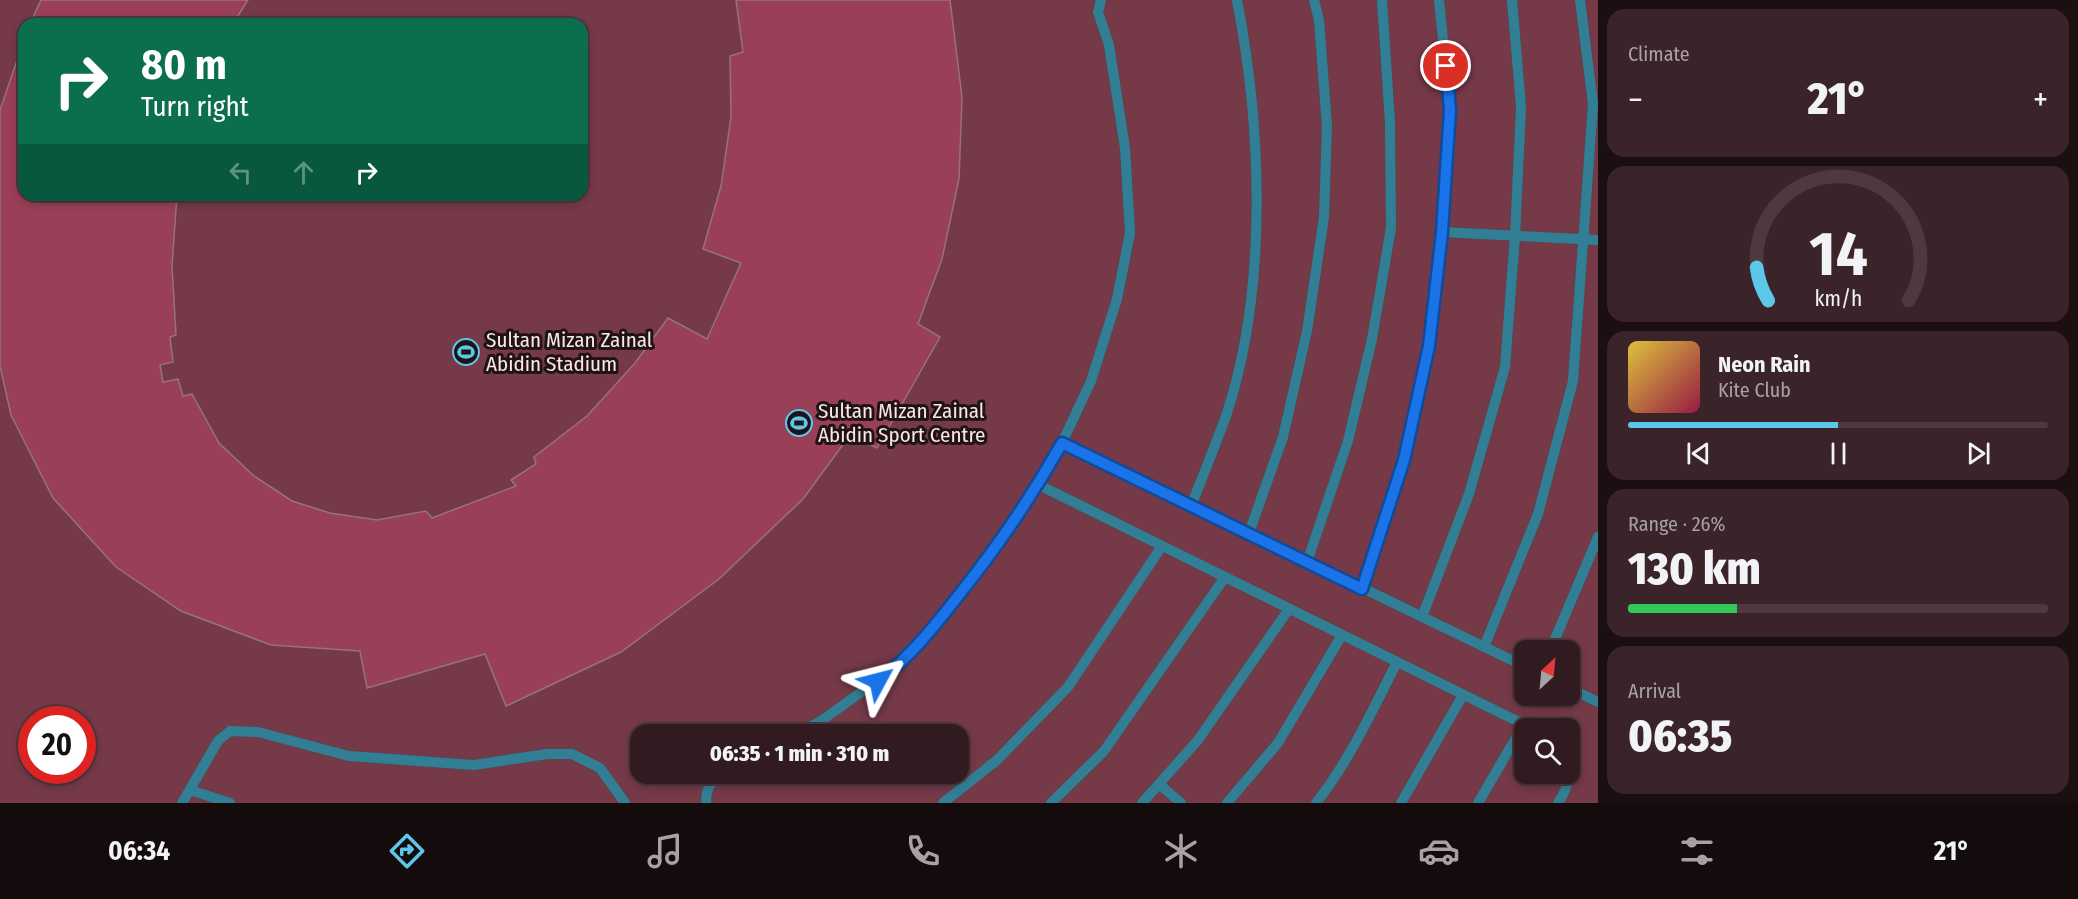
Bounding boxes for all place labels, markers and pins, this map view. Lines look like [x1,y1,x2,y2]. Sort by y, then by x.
pin [1420,40,1471,91]
place label: Sultan Mizan Zainal Abidin Stadium [486,327,653,377]
sports icon: Sultan Mizan Zainal Abidin Stadium [451,337,481,367]
place label: Sultan Mizan Zainal Abidin Sport Centre [818,398,986,448]
sports icon: Sultan Mizan Zainal Abidin Sport Centre [784,408,814,438]

